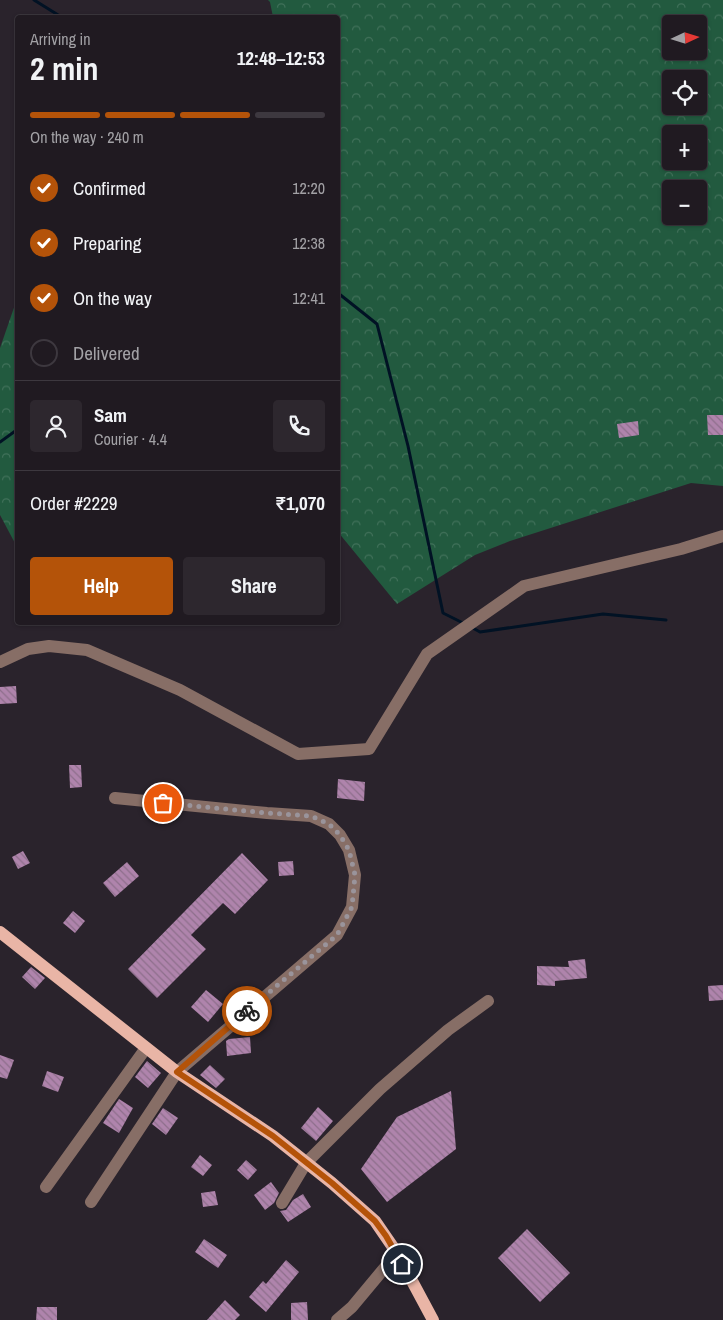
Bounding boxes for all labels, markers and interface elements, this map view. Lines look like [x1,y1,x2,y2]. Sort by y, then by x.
north arrow [662,15,708,60]
map controls [662,15,707,225]
text: Arriving in [30,28,91,50]
text: 12:48–12:53 [237,45,325,71]
text: 2 min [30,47,99,90]
button: locate [662,70,707,115]
button: + [662,125,707,170]
text: On the way · 240 m [30,126,144,148]
icon: check [30,174,58,202]
text: Confirmed [73,175,146,201]
text: 12:20 [292,177,325,199]
button: − [662,180,707,225]
icon: check [30,229,58,257]
text: Preparing [73,230,141,256]
text: 12:38 [292,232,325,254]
icon: check [30,284,58,312]
text: On the way [73,285,152,311]
text: 12:41 [292,287,325,309]
text: Delivered [73,340,140,366]
button: person [30,400,82,452]
button: phone [273,400,325,452]
text: Sam [94,402,127,428]
text: Courier · 4.4 [94,428,167,450]
text: Order #2229 [30,490,117,516]
text: ₹1,070 [275,490,325,516]
button: Help [30,557,173,615]
button: Share [183,557,325,615]
pin [142,782,184,824]
icon: bag [149,789,177,817]
courier [222,986,272,1036]
icon: bike [233,997,261,1025]
pin [381,1243,423,1285]
icon: home [388,1250,416,1278]

